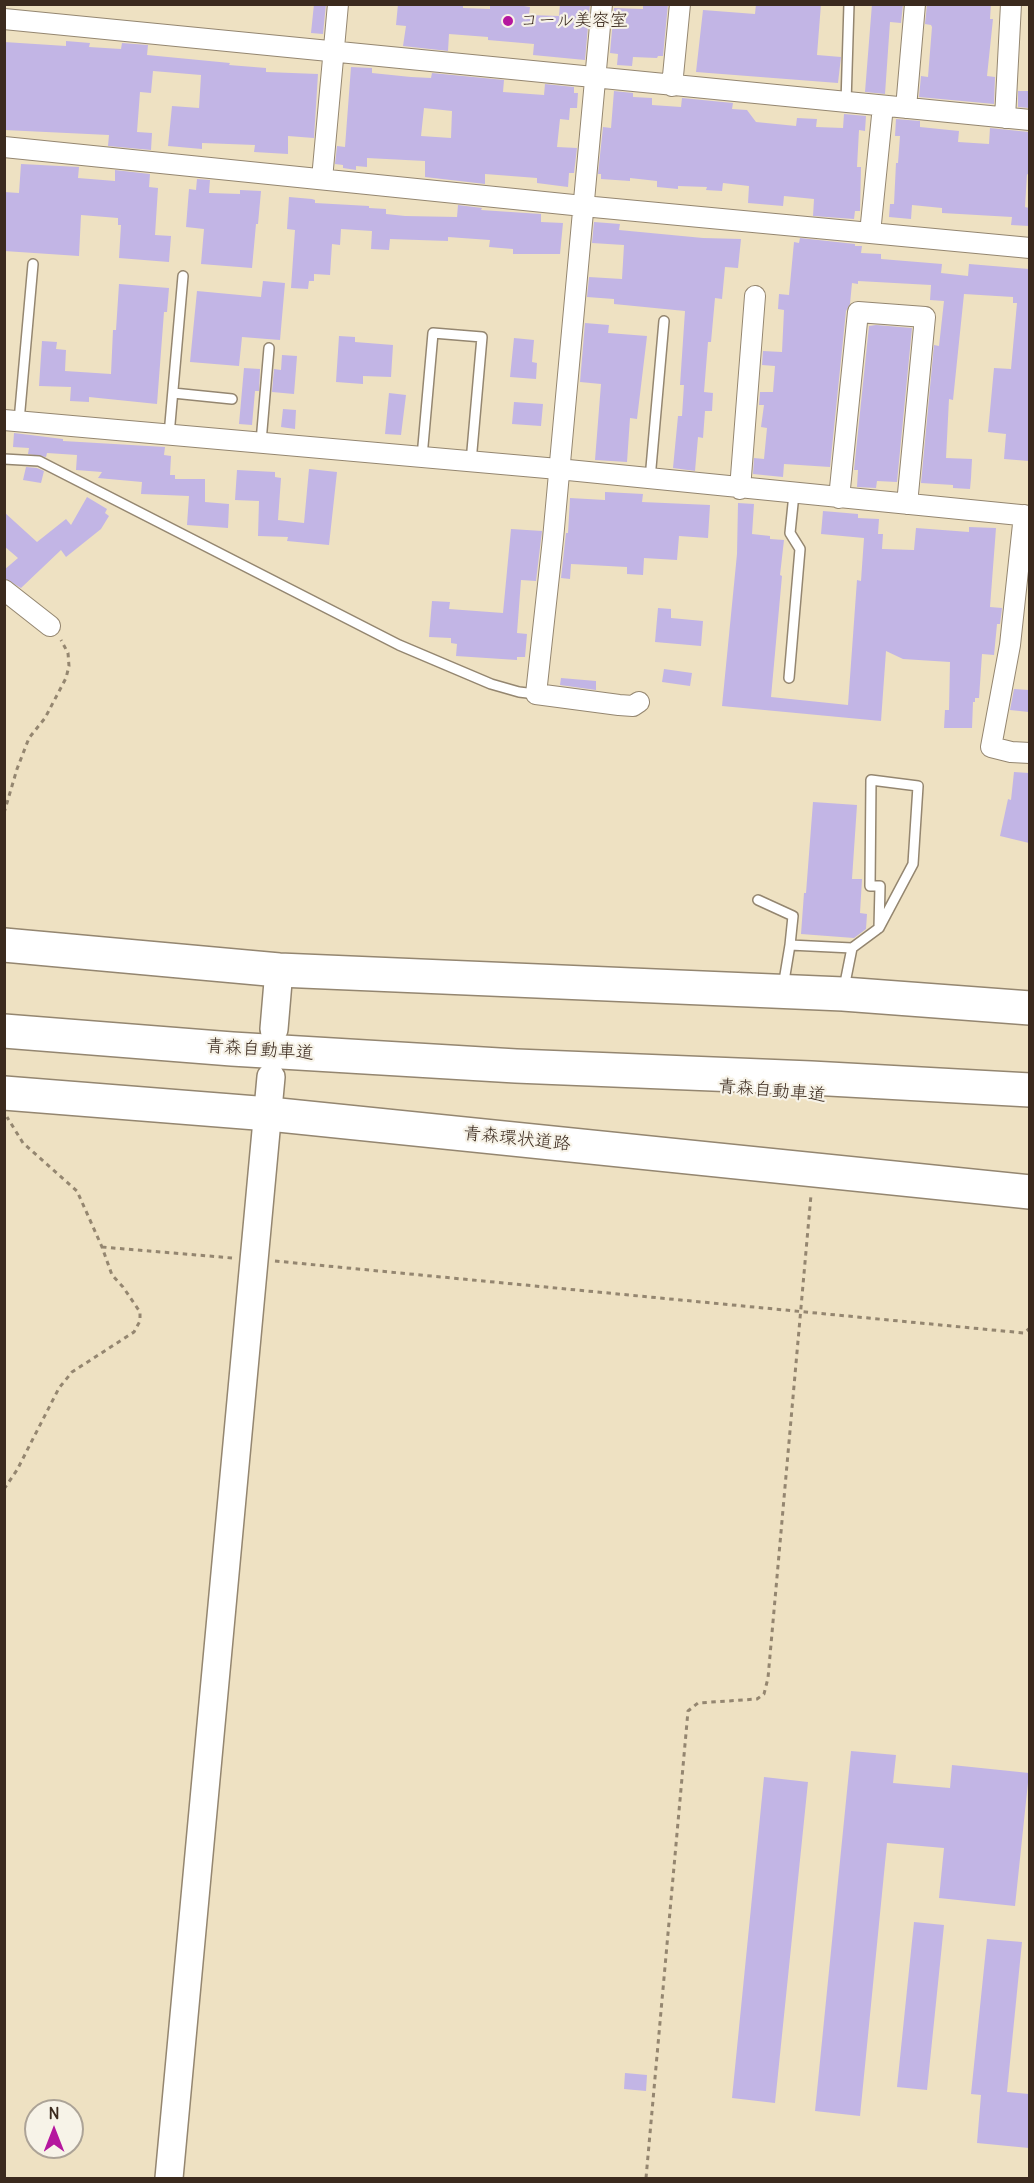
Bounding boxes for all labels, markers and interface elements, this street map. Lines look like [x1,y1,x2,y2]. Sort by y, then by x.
place label: コール美容室 [520,10,628,32]
marker: コール美容室 [501,14,515,28]
street label: 青森自動車道 [205,1035,315,1065]
street label: 青森自動車道 [717,1076,827,1106]
street label: 青森環状道路 [462,1123,572,1155]
north arrow [24,2099,84,2159]
text: N [48,2103,60,2123]

